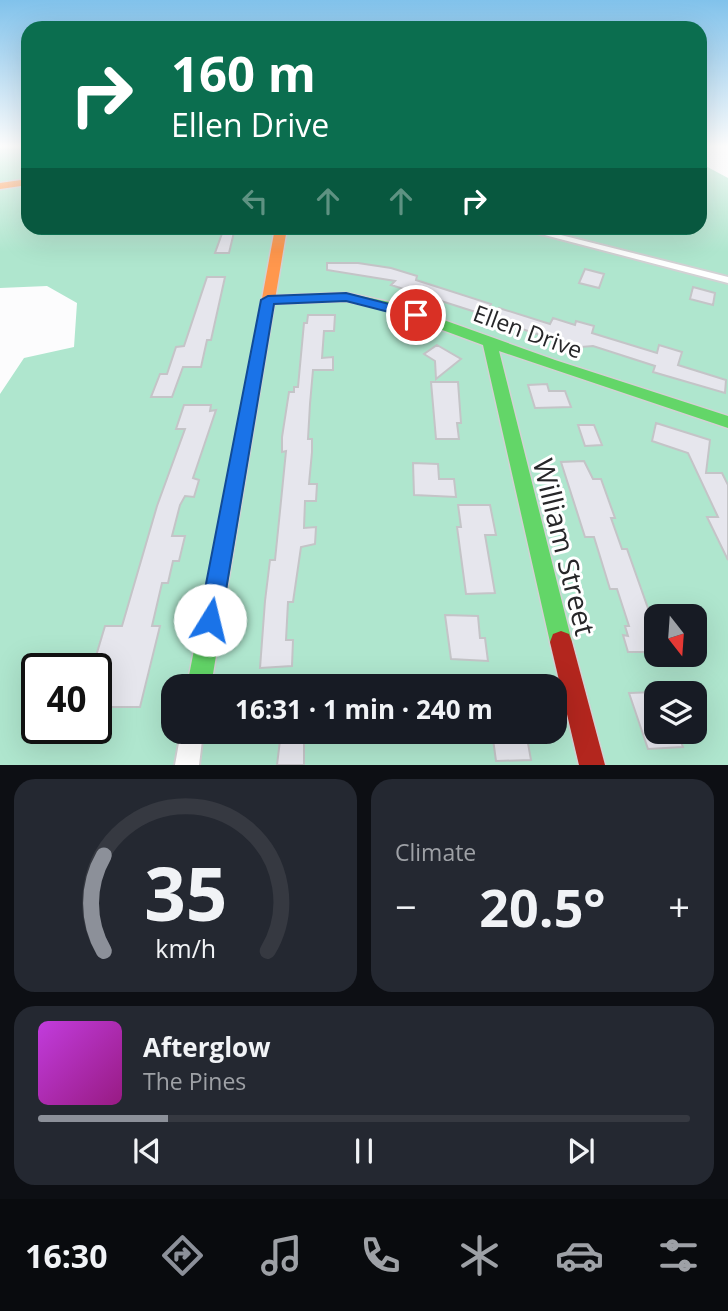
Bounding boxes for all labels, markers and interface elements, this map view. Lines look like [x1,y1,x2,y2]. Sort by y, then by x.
text: 160 m [171,40,316,106]
icon: right [56,49,147,140]
text: Ellen Drive [171,103,329,146]
icon: left [236,182,274,220]
icon: ahead [309,182,347,220]
icon: ahead [382,182,420,220]
icon: right [455,182,493,220]
pin [386,285,446,345]
icon: arrive [397,296,435,334]
street label: Ellen Drive [469,297,587,365]
street label: William Street [525,455,605,639]
position arrow [173,583,247,657]
north arrow [644,604,707,667]
map controls [644,604,707,744]
speed limit sign: 40 [21,653,112,744]
button: layers [644,681,707,744]
text: 16:31 · 1 min · 240 m [235,691,493,727]
text: Climate [395,836,476,868]
text: 35 [144,844,227,943]
text: 20.5° [479,871,606,942]
text: − [395,880,417,932]
text: + [668,880,690,932]
text: km/h [155,931,216,965]
text: Afterglow [143,1029,270,1065]
text: The Pines [143,1065,246,1097]
icon: previous [128,1132,166,1170]
icon: pause [345,1132,383,1170]
icon: next [562,1132,600,1170]
icon: directions [158,1231,207,1280]
icon: music [257,1231,306,1280]
icon: phone [356,1231,405,1280]
icon: climate [455,1231,504,1280]
icon: car [555,1231,604,1280]
icon: filters [654,1231,703,1280]
text: 16:30 [25,1234,107,1277]

